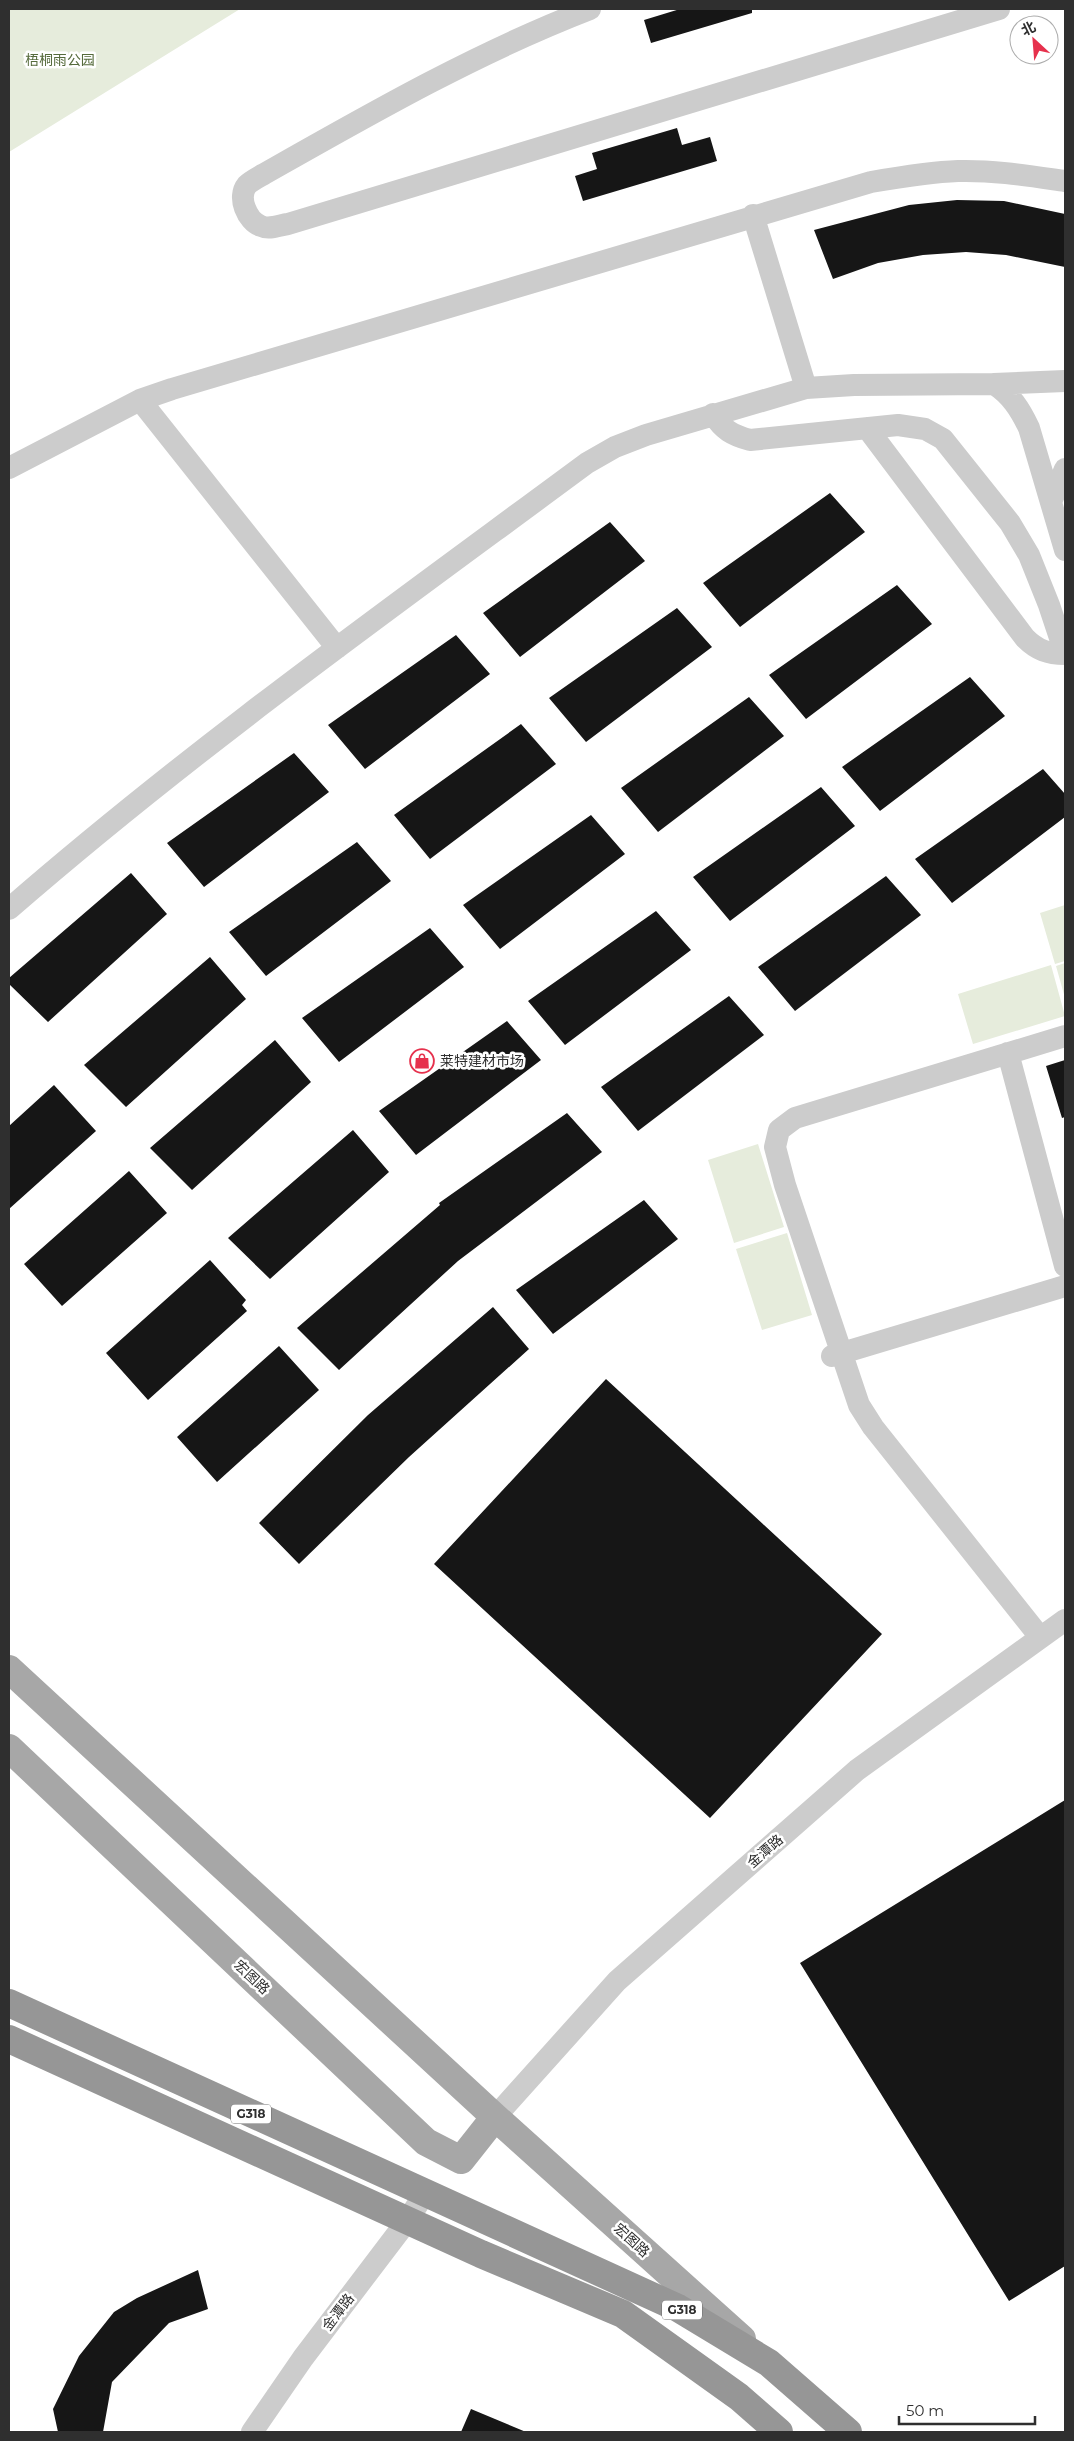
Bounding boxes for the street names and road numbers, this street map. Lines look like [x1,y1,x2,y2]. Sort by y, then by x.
street label: 金潭路 [743,1830,787,1872]
street label: 宏图路 [231,1956,273,1998]
road number: G318 [231,2104,271,2124]
street label: 宏图路 [610,2219,654,2261]
street label: 金潭路 [318,2290,358,2334]
road number: G318 [662,2300,702,2320]

